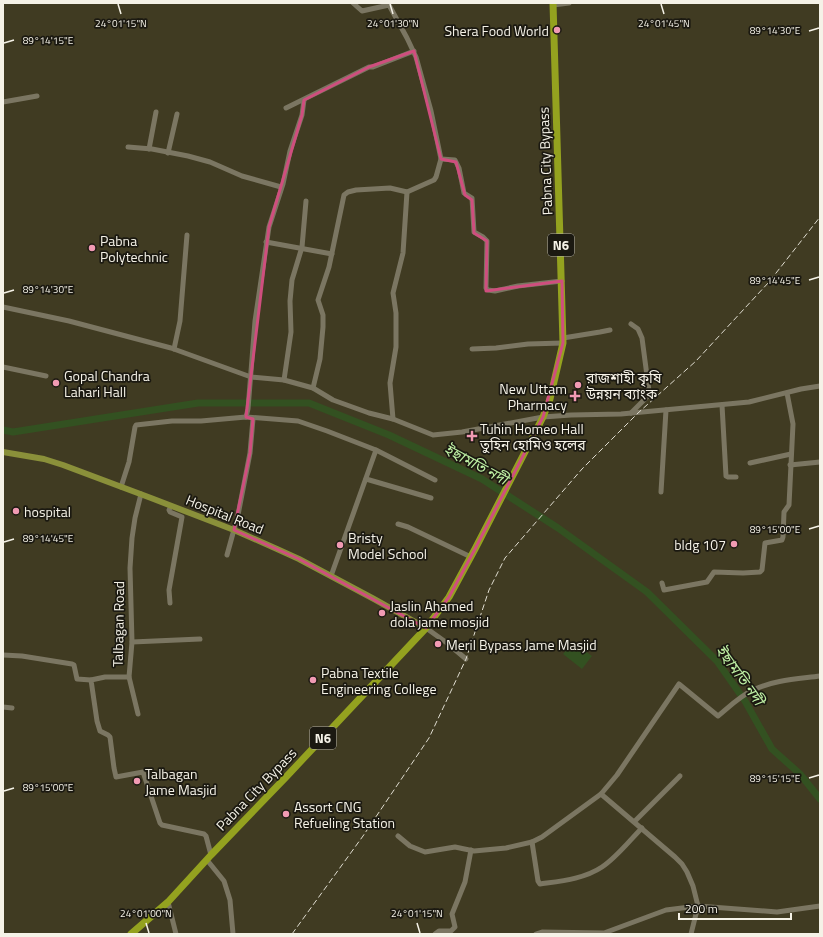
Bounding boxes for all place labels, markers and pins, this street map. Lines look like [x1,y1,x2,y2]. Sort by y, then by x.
place label: Shera Food World [445,20,549,41]
marker: Shera Food World [552,25,562,35]
place label: Pabna Polytechnic [100,230,168,267]
marker: Pabna Polytechnic [87,243,97,253]
place label: Gopal Chandra Lahari Hall [64,365,150,402]
place label: রাজশাহী কৃষি উন্নয়ন ব্যাংক [585,367,662,404]
marker: Gopal Chandra Lahari Hall [51,378,61,388]
place label: New Uttam Pharmacy [499,378,567,415]
marker: রাজশাহী কৃষি উন্নয়ন ব্যাংক [573,380,583,390]
marker: New Uttam Pharmacy [570,391,580,401]
place label: Tuhin Homeo Hall তুহিন হোমিও হলের [479,418,586,455]
marker: Tuhin Homeo Hall তুহিন হোমিও হলের [467,431,477,441]
place label: hospital [24,501,71,522]
marker: hospital [11,506,21,516]
place label: Bristy Model School [348,527,427,564]
place label: bldg 107 [674,534,726,555]
marker: bldg 107 [729,539,739,549]
marker: Bristy Model School [335,540,345,550]
place label: Jaslin Ahamed dola jame mosjid [390,595,489,632]
marker: Jaslin Ahamed dola jame mosjid [377,608,387,618]
place label: Meril Bypass Jame Masjid [446,634,597,655]
marker: Meril Bypass Jame Masjid [433,639,443,649]
place label: Pabna Textile Engineering College [321,662,437,699]
marker: Pabna Textile Engineering College [308,675,318,685]
place label: Talbagan Jame Masjid [145,763,217,800]
marker: Talbagan Jame Masjid [132,776,142,786]
place label: Assort CNG Refueling Station [294,796,395,833]
marker: Assort CNG Refueling Station [281,809,291,819]

